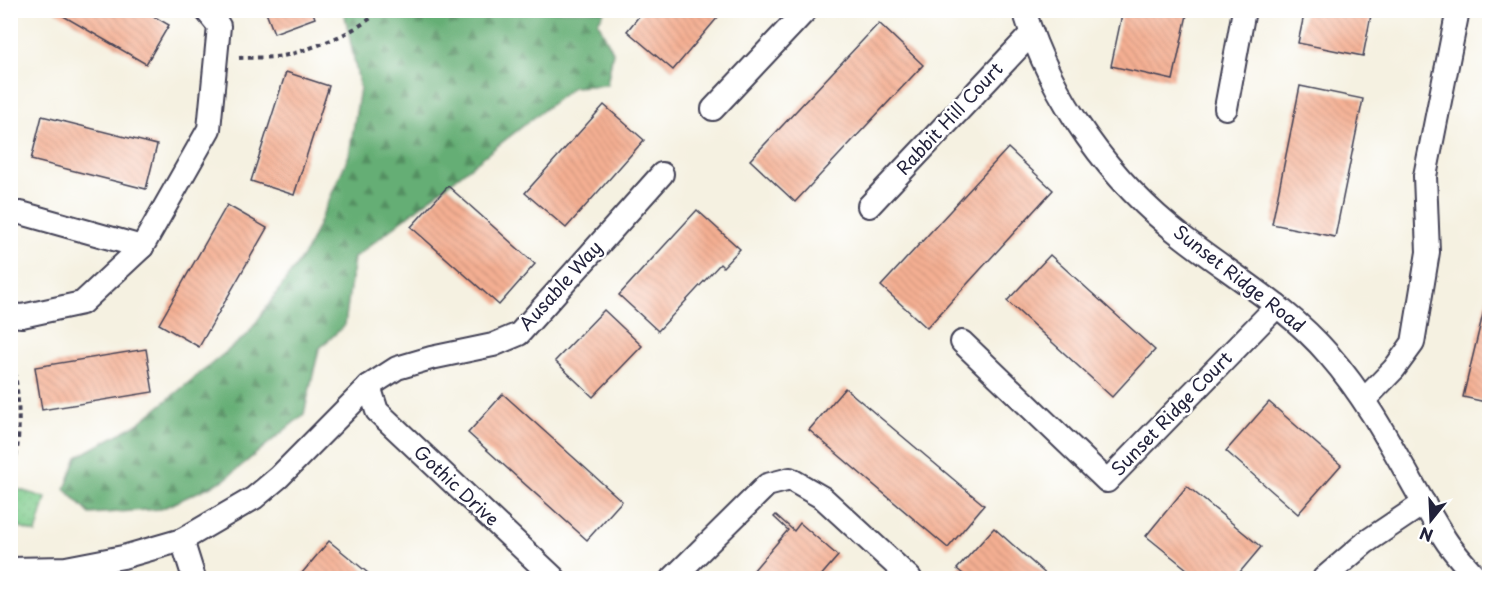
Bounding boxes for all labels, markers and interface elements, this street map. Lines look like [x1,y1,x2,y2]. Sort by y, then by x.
street label: Rabbit Hill Court [889,56,1008,180]
street label: Sunset Ridge Road [1168,218,1312,338]
street label: Ausable Way [512,234,608,336]
street label: Sunset Ridge Court [1104,345,1238,481]
street label: Gothic Drive [408,438,506,532]
north arrow [1401,490,1461,550]
text: N [1416,522,1436,549]

